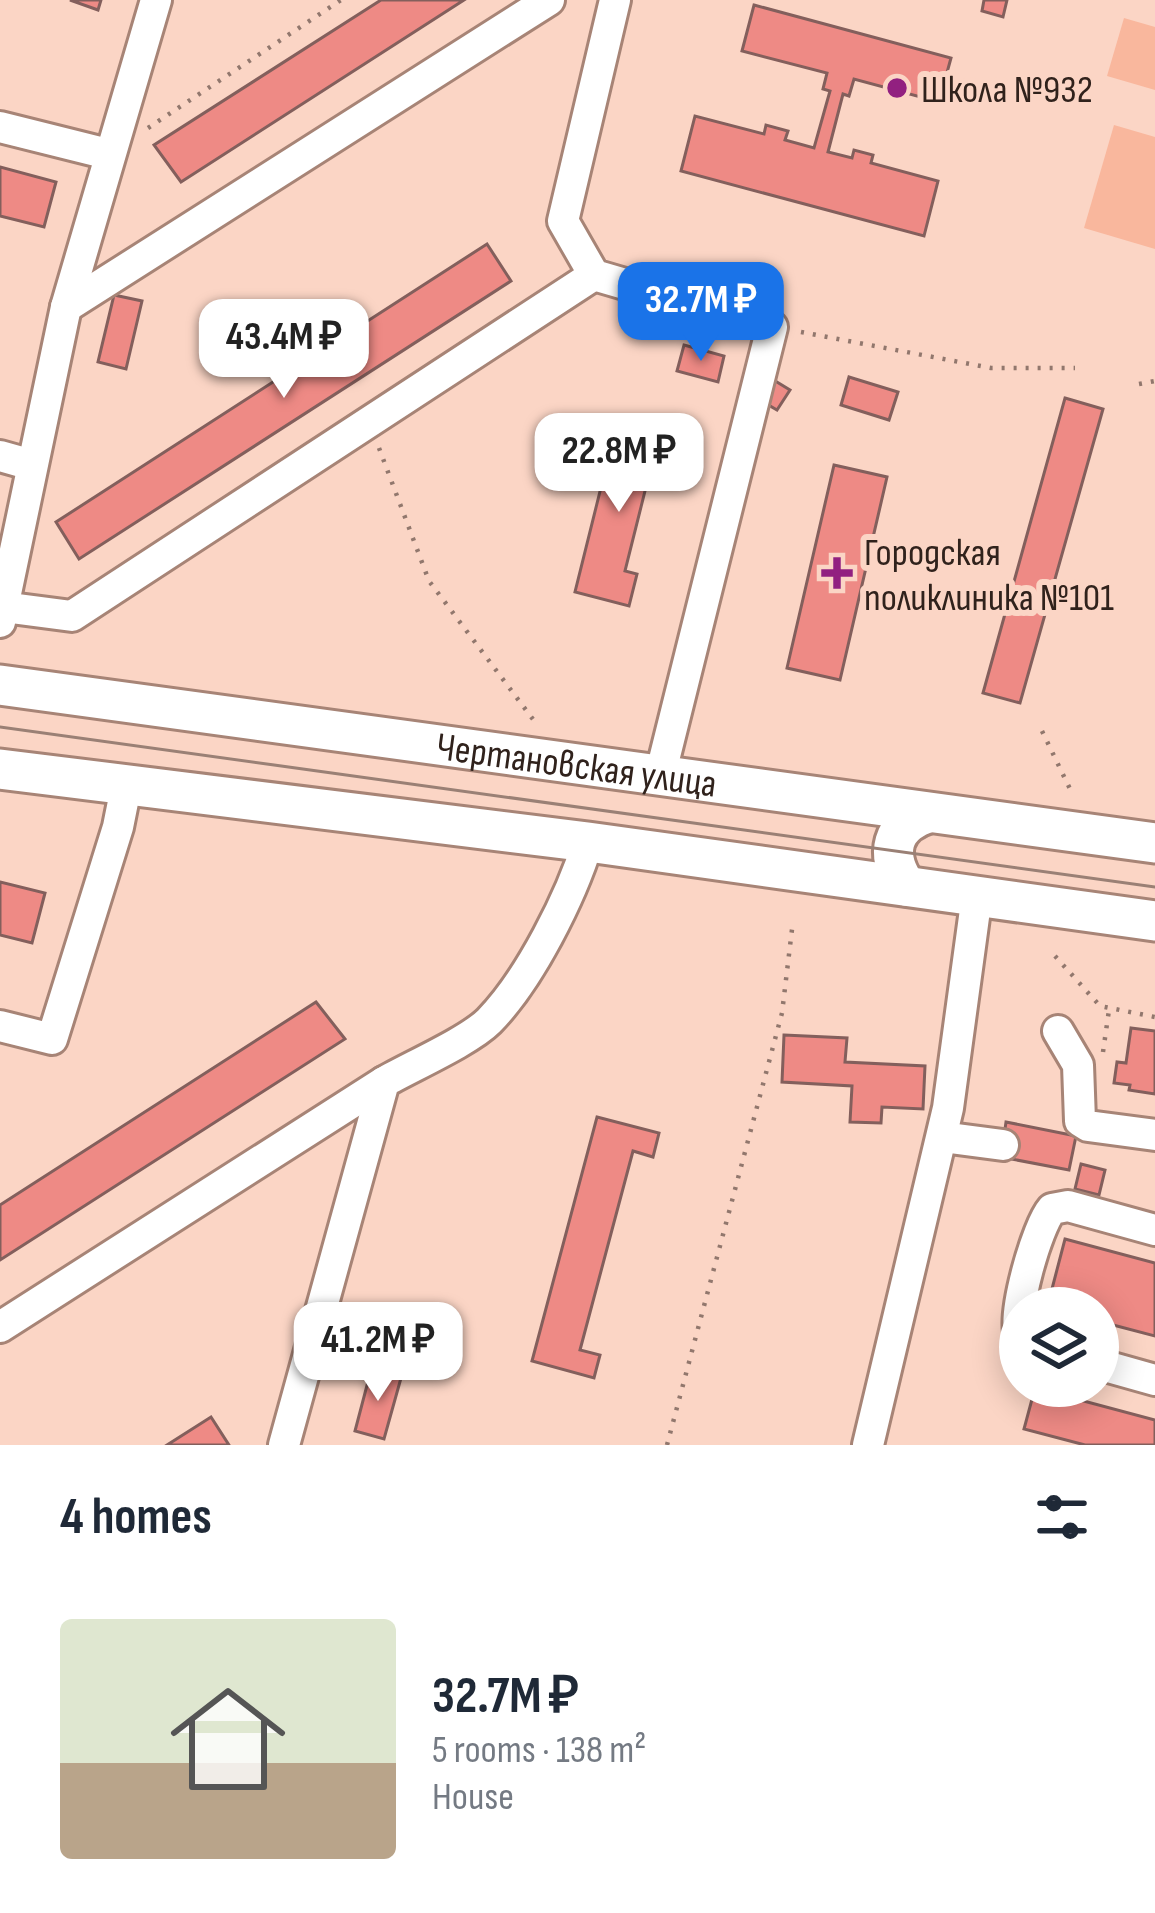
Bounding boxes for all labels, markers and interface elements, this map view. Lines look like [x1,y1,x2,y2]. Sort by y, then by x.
place label: Школа №932 [921,67,1093,114]
marker: Школа №932 [884,75,910,101]
pin: 32.7M ₽ [590,262,812,364]
text: 32.7M ₽ [645,277,757,324]
pin: 43.4M ₽ [173,299,395,401]
text: 43.4M ₽ [226,314,342,361]
pin: 22.8M ₽ [508,413,730,515]
text: 22.8M ₽ [562,428,676,475]
place label: Городская поликлиника №101 [864,530,1114,622]
marker: Городская поликлиника №101 [821,557,853,589]
street label: Чертановская улица [433,724,719,809]
map controls [999,1287,1119,1407]
button: layers [999,1287,1119,1407]
pin: 41.2M ₽ [267,1302,489,1404]
text: 41.2M ₽ [321,1317,435,1364]
icon: filters [1029,1484,1095,1550]
text: 4 homes [60,1487,212,1548]
text: 32.7M ₽ [432,1666,579,1727]
icon: home [156,1667,300,1811]
text: 5 rooms · 138 m² [432,1727,646,1774]
text: House [432,1774,514,1821]

